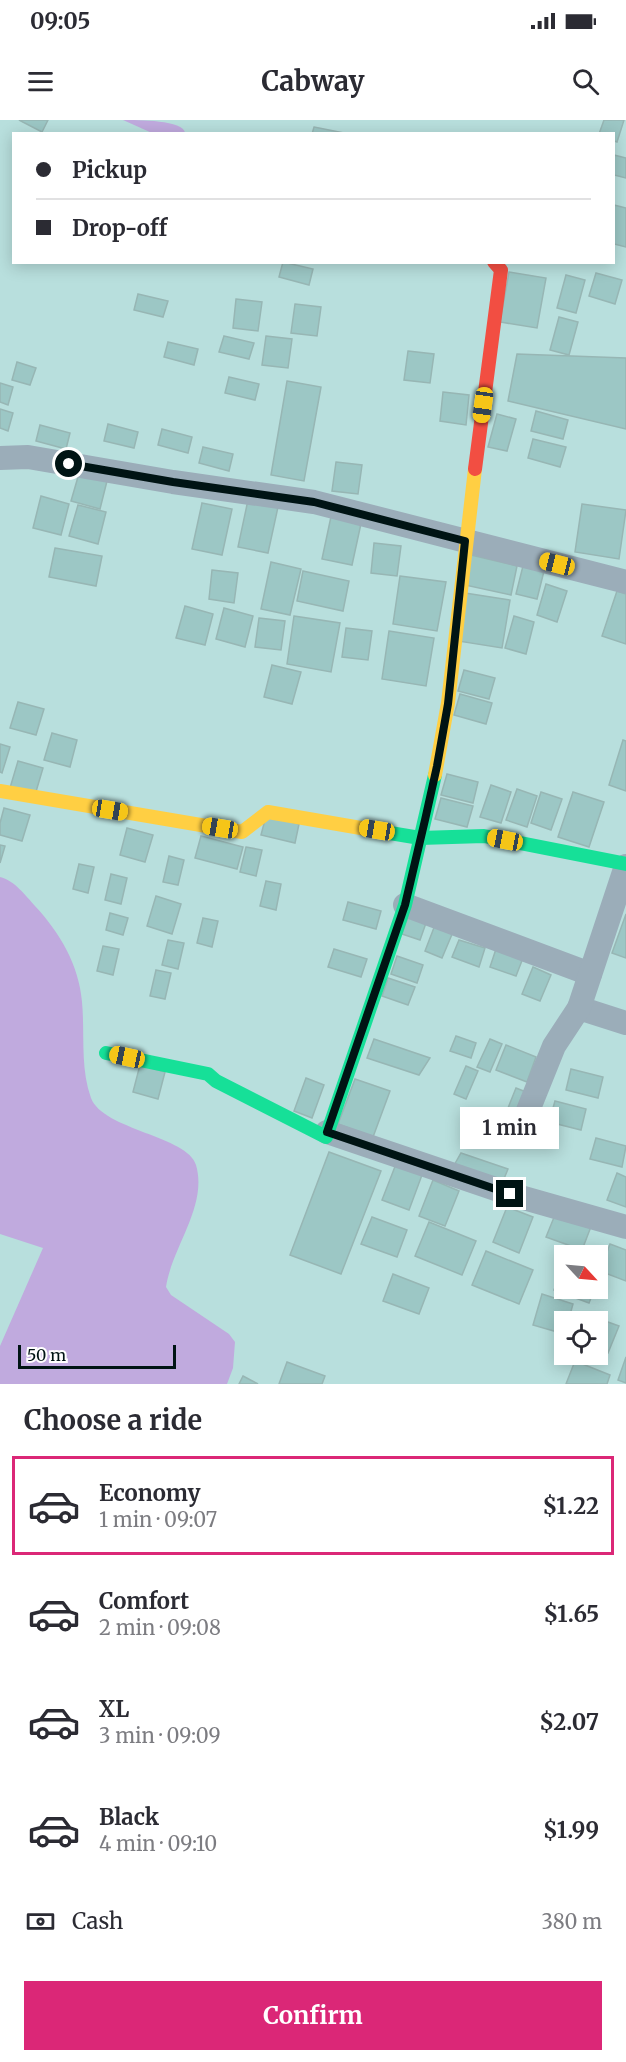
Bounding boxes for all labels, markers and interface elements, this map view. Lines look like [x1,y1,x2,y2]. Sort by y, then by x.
text: 09:05 [30,7,90,35]
text: Cabway [261,64,365,98]
icon: menu [24,65,57,98]
icon: search [569,65,602,98]
text: Pickup [72,156,147,184]
text: Drop-off [72,214,167,242]
car [472,386,494,424]
route start [55,450,82,477]
car [537,551,577,577]
car [91,798,129,822]
car [201,816,239,840]
car [358,818,396,842]
car [486,828,524,852]
car [108,1044,146,1070]
callout: 1 min [460,1107,560,1149]
text: 1 min [482,1115,537,1140]
route end [496,1180,523,1207]
north arrow [554,1245,608,1299]
map controls [554,1245,608,1365]
button: locate [554,1311,608,1365]
scale bar [18,1342,176,1370]
text: 50 m [27,1345,66,1365]
text: Choose a ride [24,1403,202,1437]
icon: car [27,1479,81,1533]
text: Economy [99,1479,200,1507]
text: $1.22 [543,1492,599,1520]
text: 1 min · 09:07 [99,1507,217,1532]
icon: car [27,1587,81,1641]
text: Comfort [99,1587,189,1615]
text: $1.65 [543,1600,599,1628]
text: 2 min · 09:08 [99,1615,221,1640]
icon: car [27,1695,81,1749]
text: XL [99,1695,129,1723]
text: $2.07 [539,1708,599,1736]
text: 3 min · 09:09 [99,1723,221,1748]
icon: car [27,1803,81,1857]
text: Black [99,1803,159,1831]
text: $1.99 [543,1816,599,1844]
text: 4 min · 09:10 [99,1831,217,1856]
icon: cash [24,1905,57,1938]
text: Cash [72,1907,123,1935]
text: 380 m [541,1909,602,1934]
button: Confirm [24,1981,602,2050]

